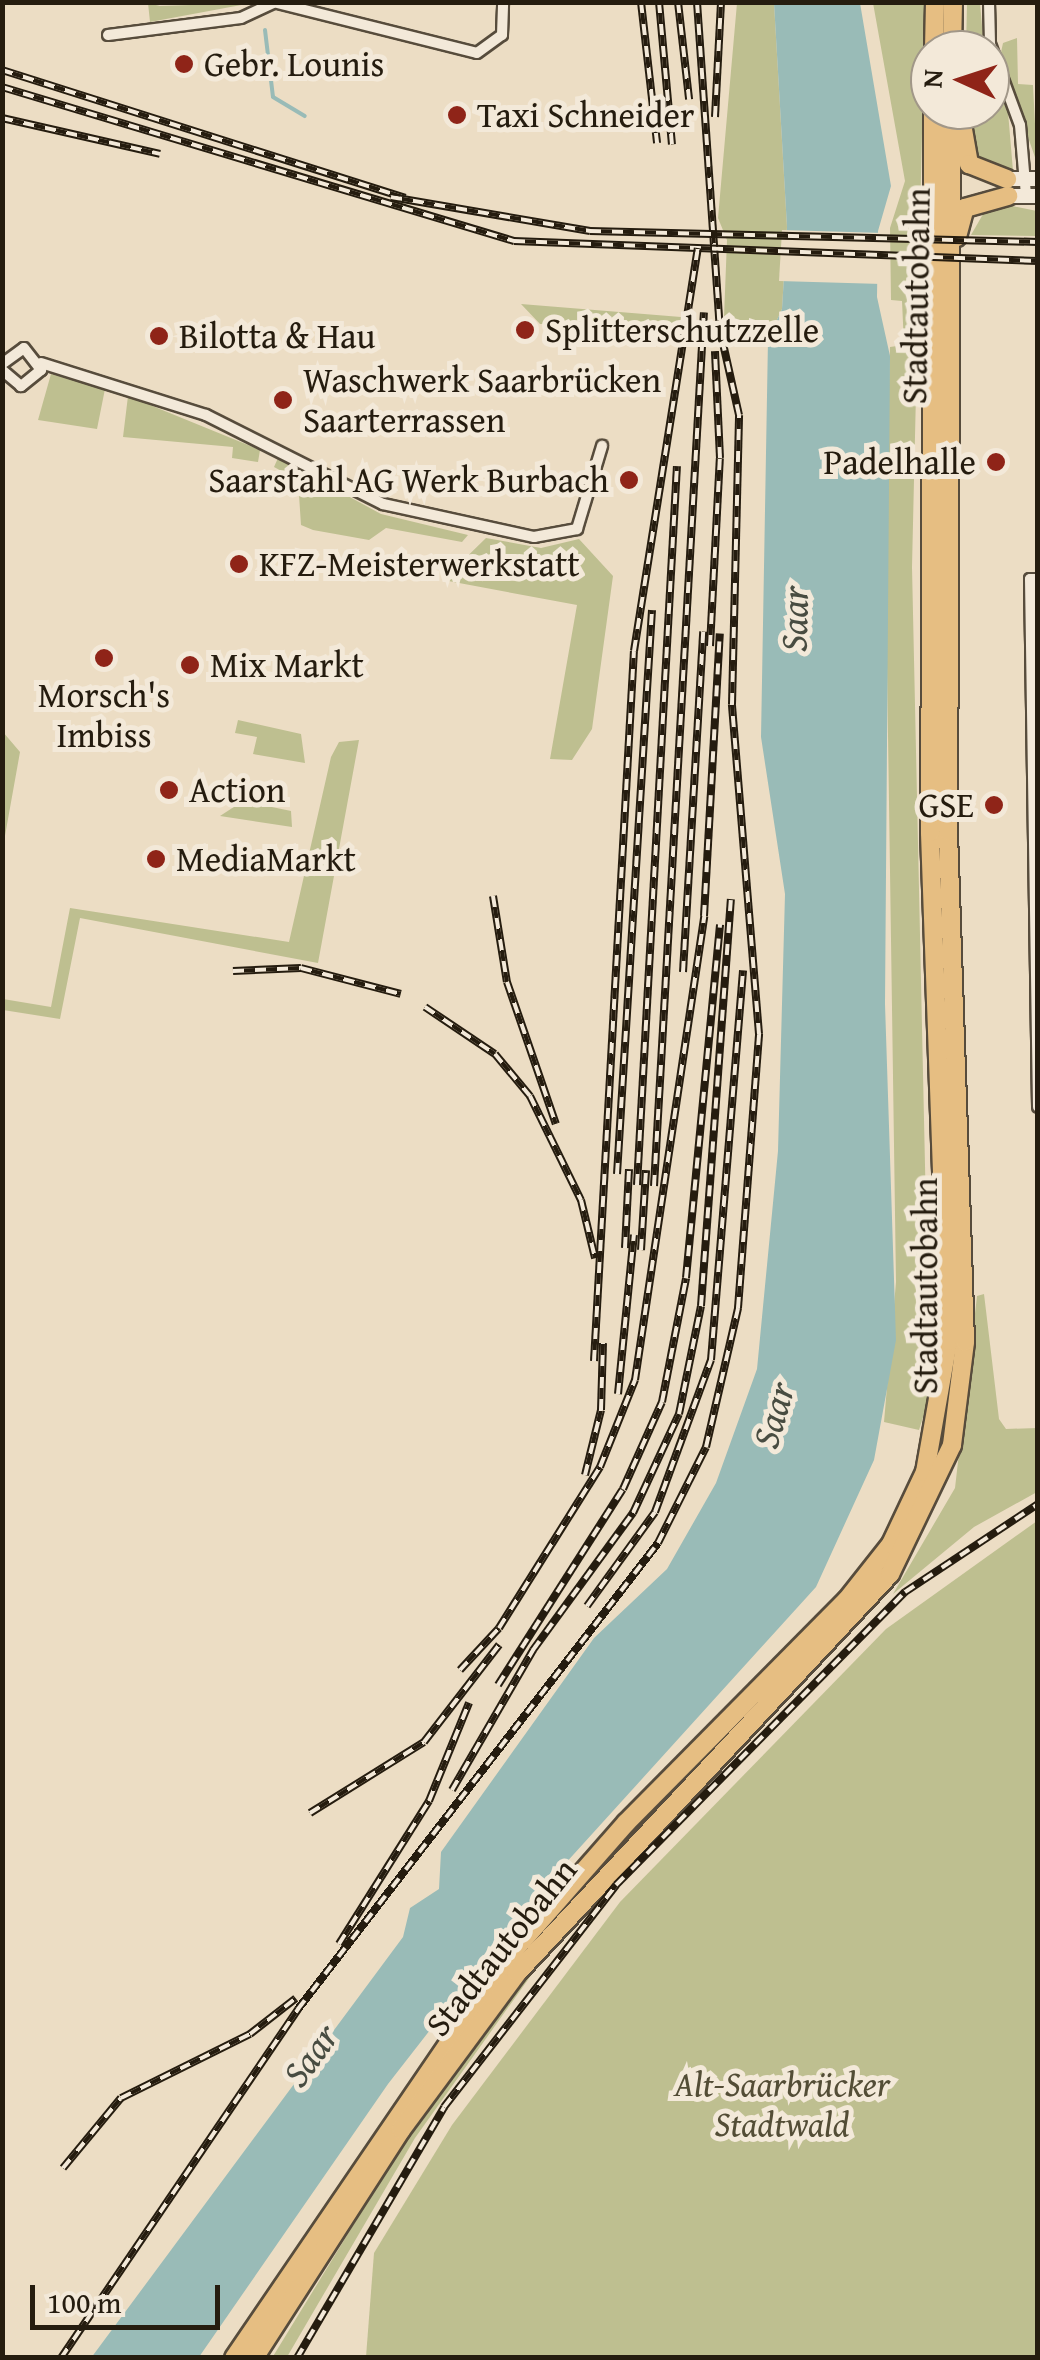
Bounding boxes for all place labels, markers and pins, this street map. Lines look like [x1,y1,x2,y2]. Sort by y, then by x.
place label: Gebr. Lounis [204,43,384,85]
marker: Gebr. Lounis [173,53,195,75]
place label: Taxi Schneider [477,94,694,136]
marker: Taxi Schneider [446,104,468,126]
place label: Splitterschutzzelle [545,309,819,351]
place label: Bilotta & Hau [179,315,375,357]
marker: Splitterschutzzelle [514,319,536,341]
marker: Bilotta & Hau [148,325,170,347]
place label: Waschwerk Saarbrücken Saarterrassen [303,359,661,441]
marker: Waschwerk Saarbrücken Saarterrassen [272,389,294,411]
place label: Padelhalle [823,441,976,483]
marker: Padelhalle [985,451,1007,473]
place label: Saarstahl AG Werk Burbach [208,459,609,501]
marker: Saarstahl AG Werk Burbach [618,469,640,491]
place label: KFZ-Meisterwerkstatt [259,543,580,585]
marker: KFZ-Meisterwerkstatt [228,553,250,575]
place label: Mix Markt [210,644,364,686]
marker: Morsch's Imbiss [93,647,115,669]
marker: Mix Markt [179,654,201,676]
place label: Morsch's Imbiss [38,674,170,756]
place label: Action [189,769,285,811]
marker: Action [158,779,180,801]
place label: GSE [919,784,974,826]
marker: GSE [983,794,1005,816]
place label: MediaMarkt [176,838,356,880]
marker: MediaMarkt [145,848,167,870]

